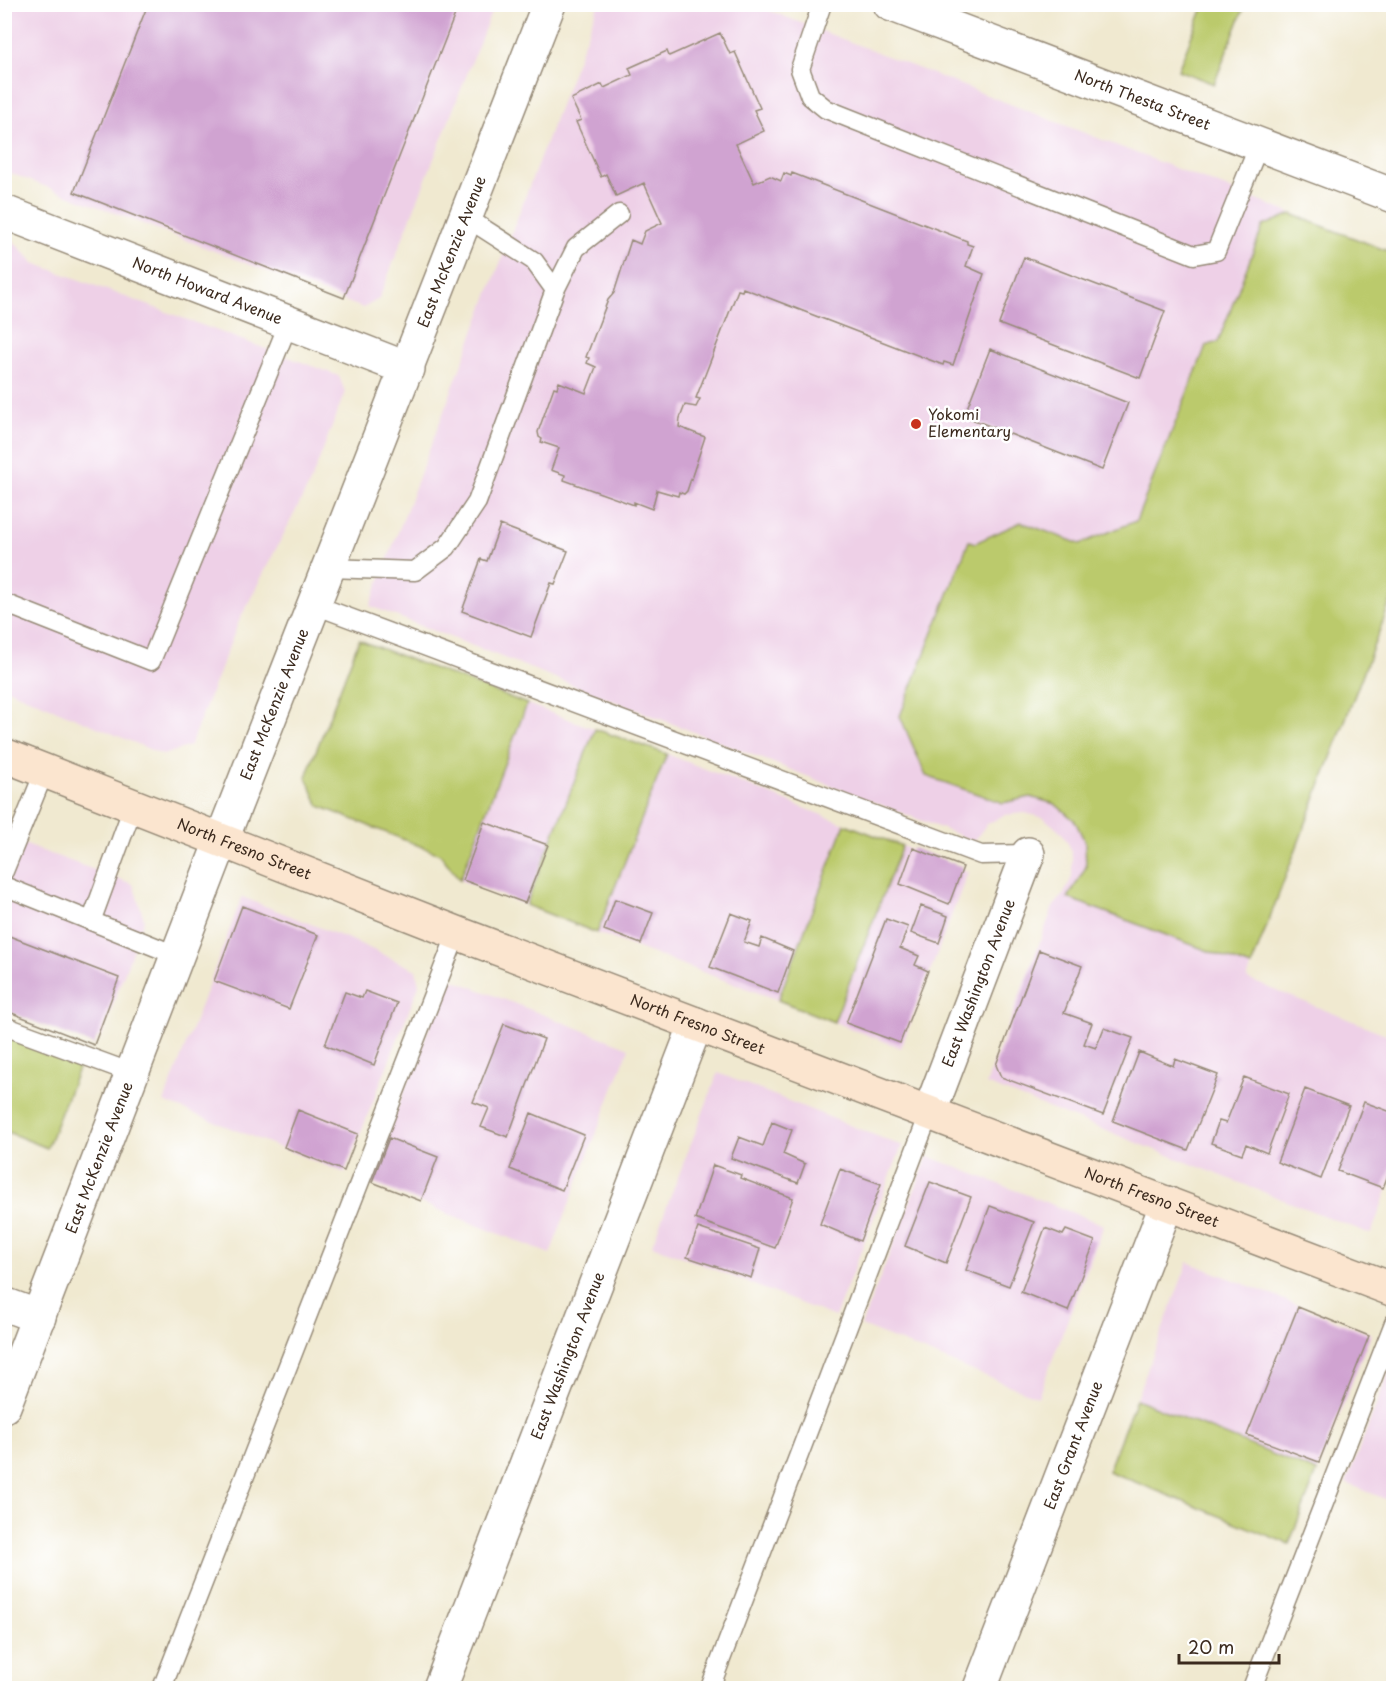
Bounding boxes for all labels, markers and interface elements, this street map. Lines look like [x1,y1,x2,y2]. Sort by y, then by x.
street label: North Thesta Street [1072,62,1214,135]
street label: East McKenzie Avenue [410,172,491,331]
street label: North Howard Avenue [129,250,286,329]
place label: Yokomi Elementary [928,402,1011,442]
marker: Yokomi Elementary [909,417,923,431]
street label: East McKenzie Avenue [233,625,313,783]
street label: North Fresno Street [174,811,315,885]
street label: East Washington Avenue [935,895,1020,1070]
street label: North Fresno Street [627,987,769,1059]
street label: East McKenzie Avenue [58,1078,138,1237]
street label: North Fresno Street [1081,1160,1223,1232]
street label: East Washington Avenue [524,1268,609,1443]
street label: East Grant Avenue [1037,1377,1107,1513]
scale bar [1179,1627,1280,1665]
text: 20 m [1188,1633,1234,1660]

